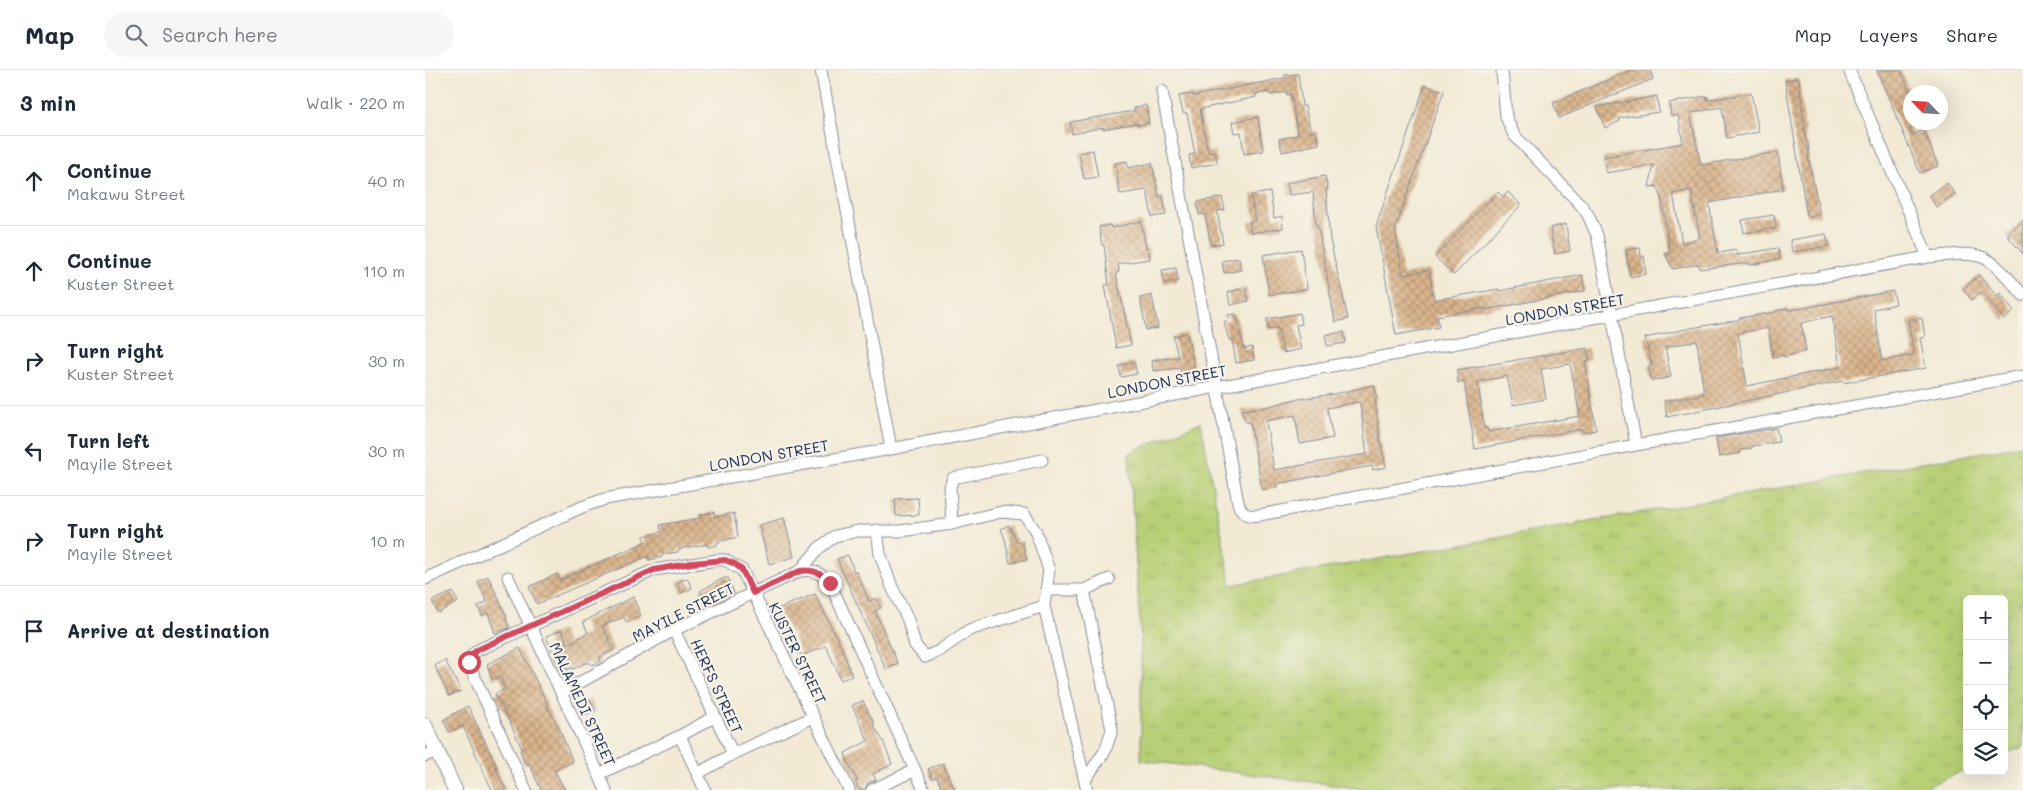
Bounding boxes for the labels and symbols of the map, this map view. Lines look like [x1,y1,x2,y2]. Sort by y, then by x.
north arrow [1903,85,1948,130]
street label: LONDON STREET [1504,289,1626,329]
street label: LONDON STREET [1106,360,1228,402]
street label: LONDON STREET [708,435,830,475]
route end [819,572,842,595]
street label: MAYILE STREET [629,578,737,646]
street label: KUSTER STREET [765,599,831,707]
street label: HERFS STREET [686,635,748,737]
street label: MALAMEDI STREET [545,639,621,769]
route start [458,651,481,674]

